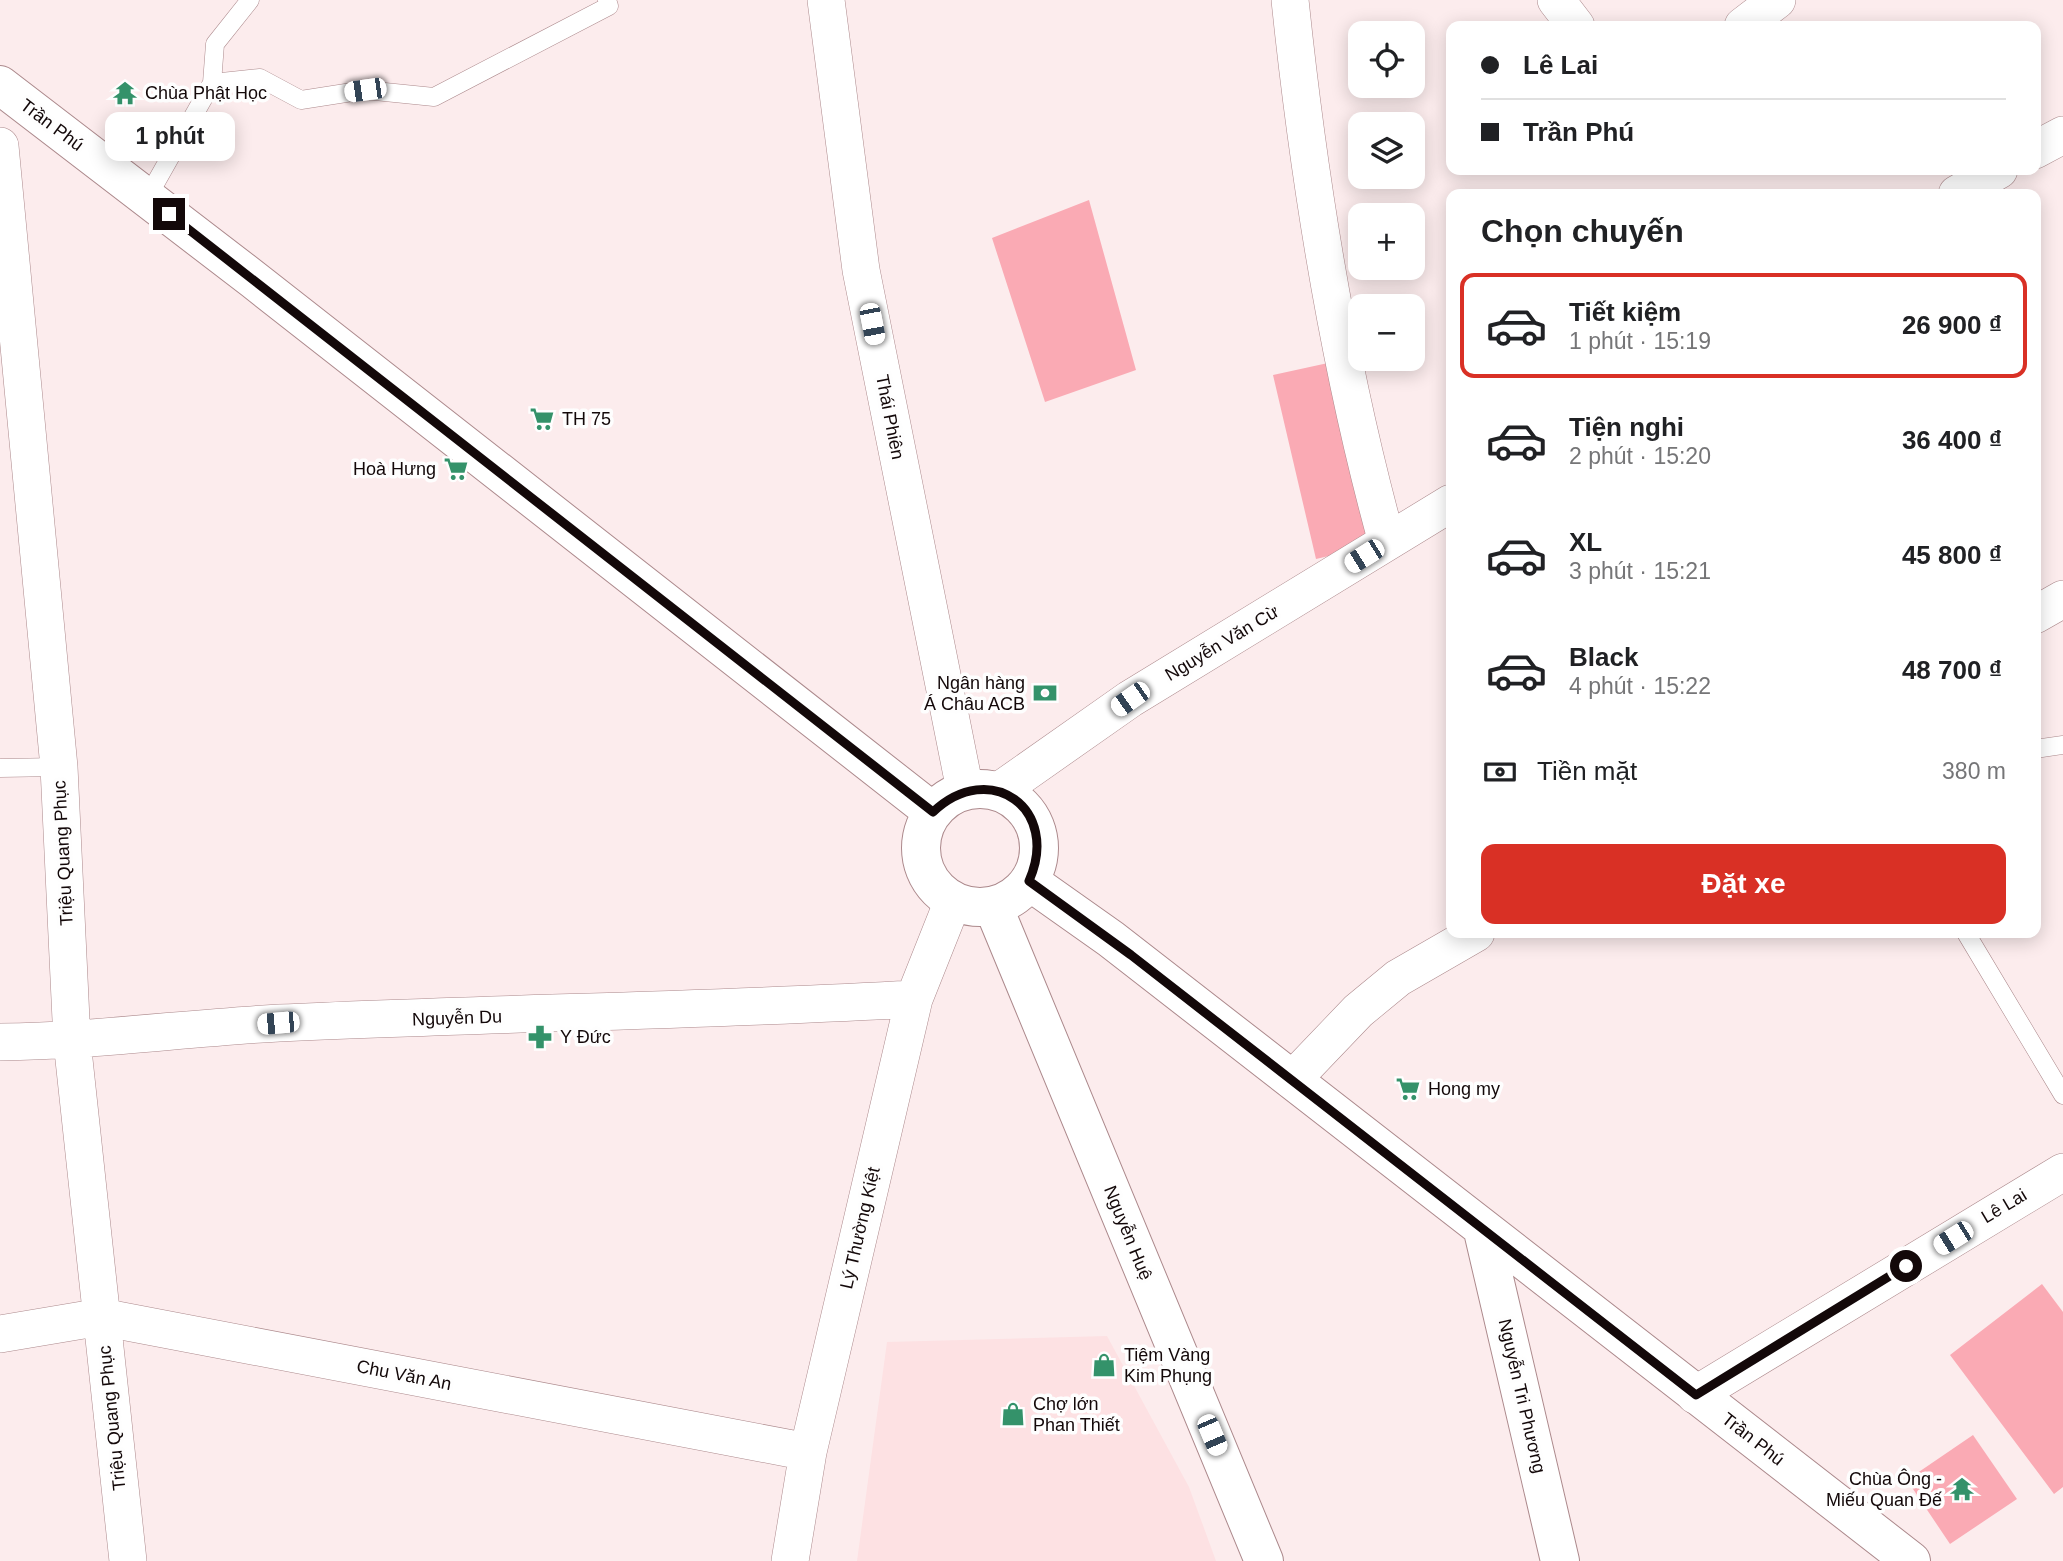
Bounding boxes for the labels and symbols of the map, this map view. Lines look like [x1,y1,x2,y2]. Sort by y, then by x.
car [343,77,388,103]
temple icon: Chùa Phật Học [111,79,139,107]
place label: Chùa Phật Học [145,83,267,103]
street label: Trần Phú [17,95,87,155]
callout: 1 phút [104,113,234,162]
route end [153,198,185,230]
car [858,301,887,347]
street label: Thái Phiên [872,373,908,461]
supermarket icon: TH 75 [528,405,556,433]
place label: TH 75 [562,409,611,429]
supermarket icon: Hoà Hưng [442,455,470,483]
place label: Hoà Hưng [353,459,436,479]
car [1341,536,1388,576]
street label: Nguyễn Văn Cừ [1161,600,1282,685]
place label: Ngân hàng Á Châu ACB [924,673,1025,714]
car [1107,678,1154,720]
bank icon: Ngân hàng Á Châu ACB [1031,679,1059,707]
street label: Triệu Quang Phục [49,780,77,926]
street label: Nguyễn Du [412,1005,502,1030]
car [257,1011,300,1035]
pharmacy icon: Y Đức [526,1023,554,1051]
place label: Y Đức [560,1027,611,1047]
supermarket icon: Hong my [1394,1075,1422,1103]
place label: Hong my [1428,1079,1500,1099]
street label: Lý Thường Kiệt [836,1165,884,1291]
street label: Nguyễn Huệ [1100,1182,1157,1283]
street label: Lê Lai [1978,1185,2030,1227]
car [1930,1218,1977,1258]
route start [1890,1250,1922,1282]
street label: Nguyễn Tri Phương [1494,1317,1550,1475]
street label: Triệu Quang Phục [94,1345,130,1491]
place label: Tiệm Vàng Kim Phụng [1124,1345,1212,1386]
shop icon: Tiệm Vàng Kim Phụng [1090,1351,1118,1379]
street label: Chu Văn An [355,1356,453,1394]
place label: Chợ lớn Phan Thiết [1033,1394,1120,1435]
shop icon: Chợ lớn Phan Thiết [999,1400,1027,1428]
street label: Trần Phú [1718,1409,1788,1469]
car [1195,1412,1230,1458]
place label: Chùa Ông - Miếu Quan Đế [1826,1468,1942,1510]
temple icon: Chùa Ông - Miếu Quan Đế [1948,1475,1976,1503]

